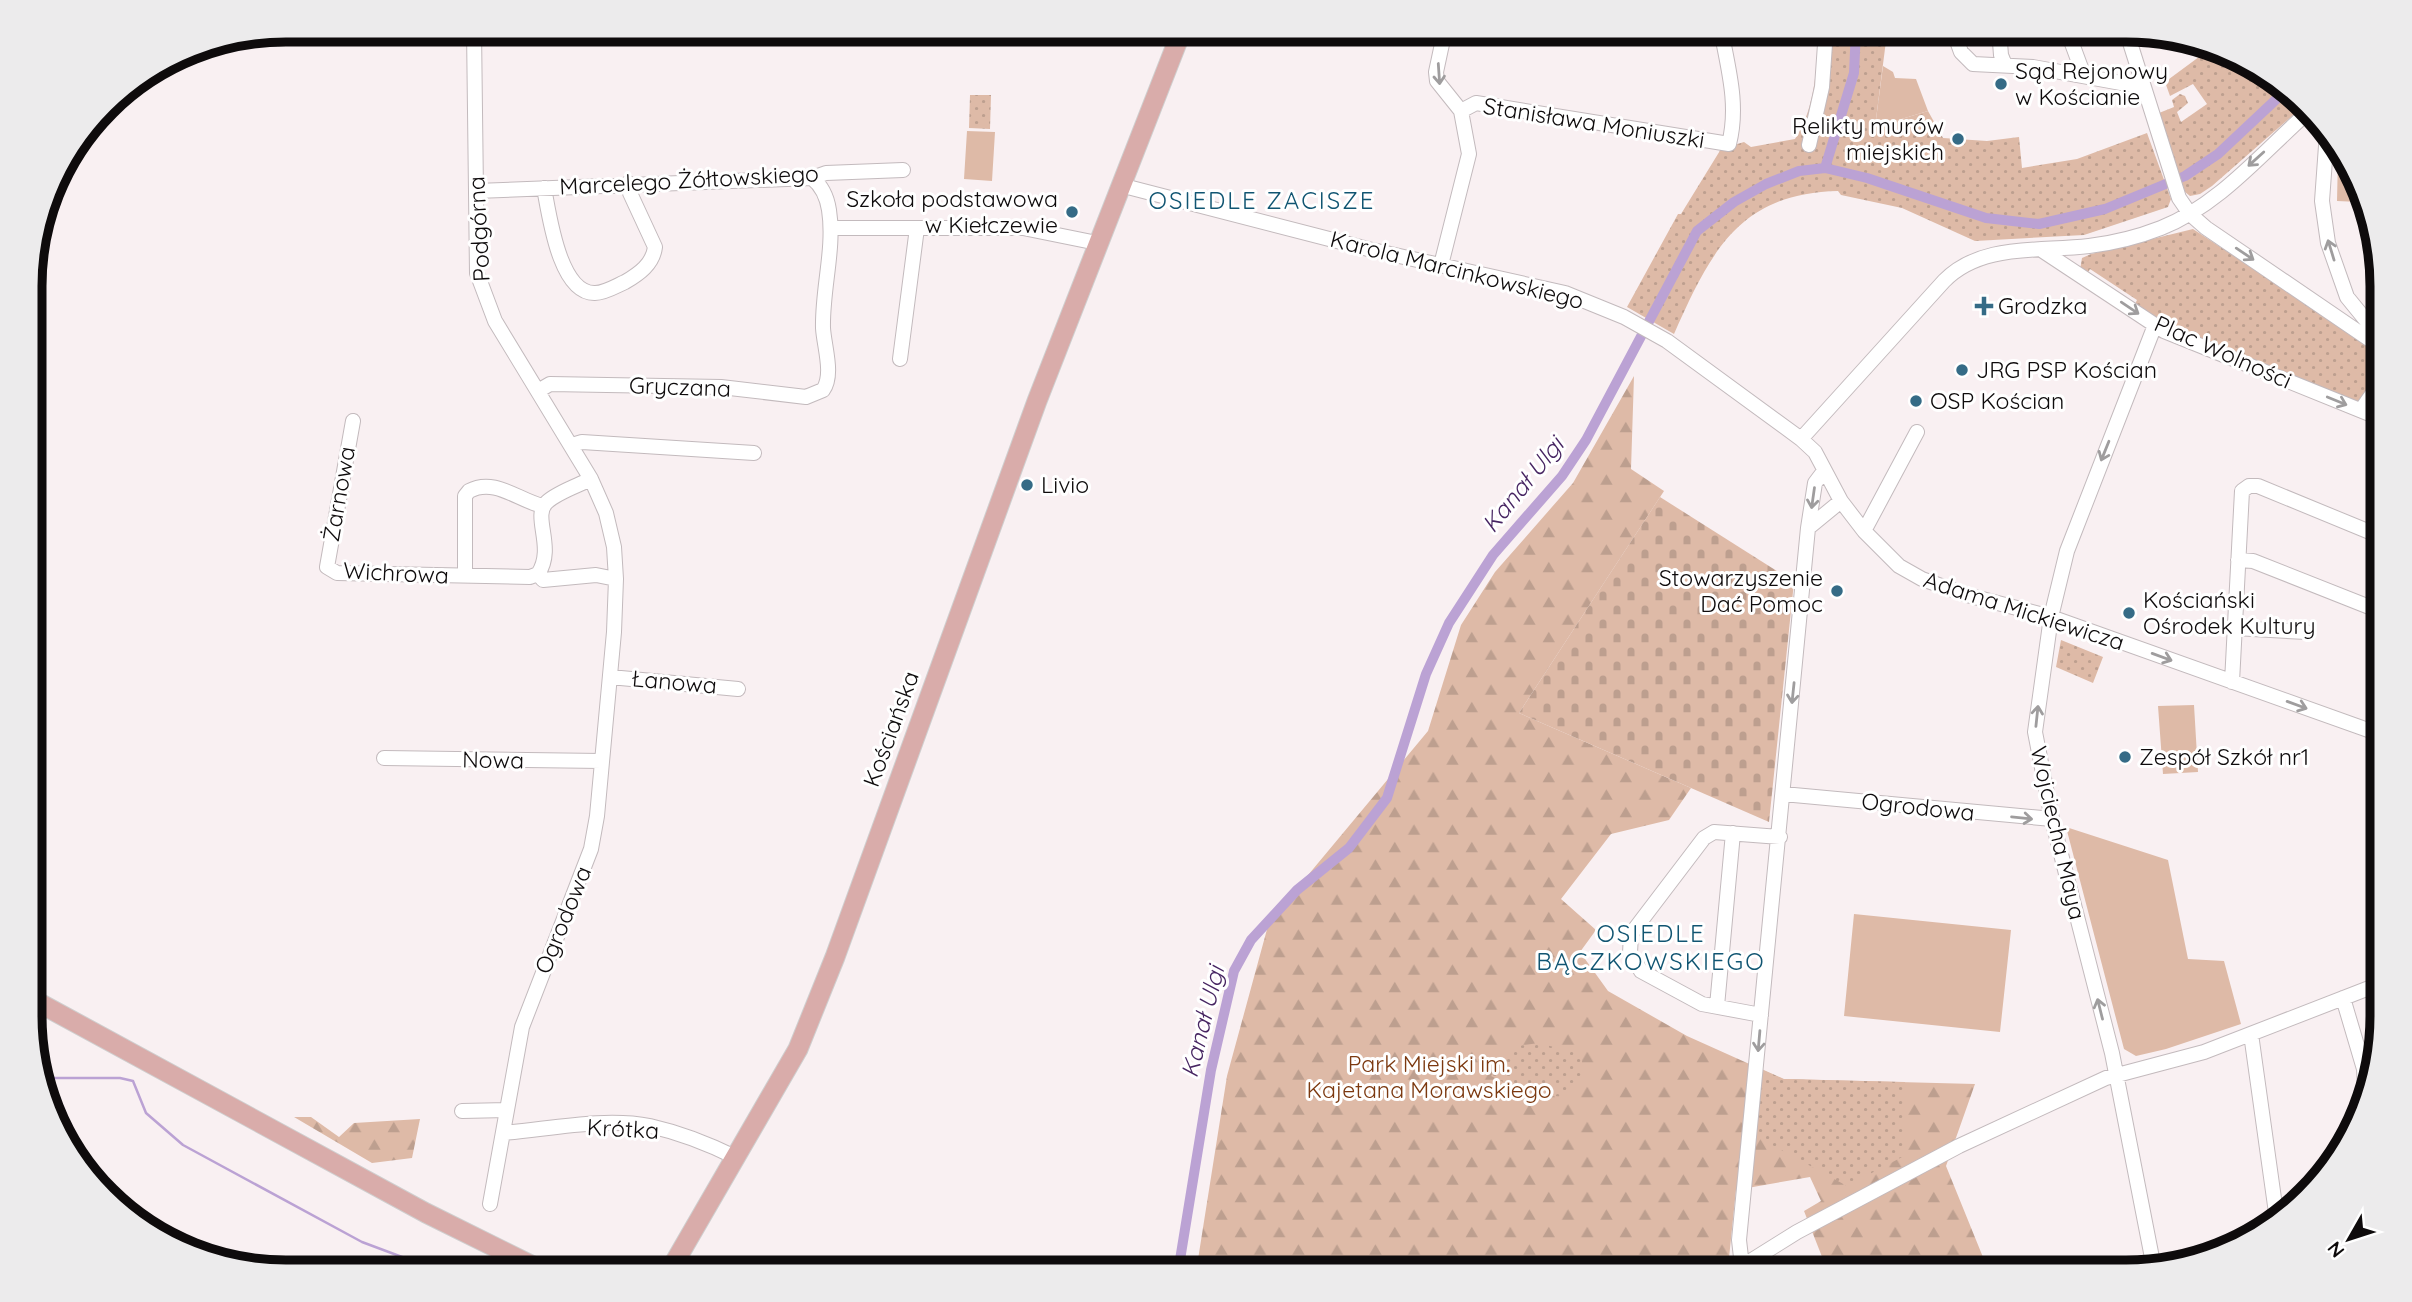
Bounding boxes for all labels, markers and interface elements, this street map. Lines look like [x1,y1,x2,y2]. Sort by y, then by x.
place label: Sąd Rejonowy w Kościanie [2015,56,2168,111]
one-way arrow [1433,62,1446,85]
marker: Sąd Rejonowy w Kościanie [1993,76,2009,92]
street label: Stanisława Moniuszki [1481,91,1707,154]
place label: Relikty murów miejskich [1792,111,1944,166]
marker: Relikty murów miejskich [1950,131,1966,147]
one-way arrow [2247,151,2265,167]
street label: Marcelego Żółtowskiego [559,158,819,201]
street label: Podgórna [461,176,496,283]
place label: Szkoła podstawowa w Kiełczewie [846,184,1058,239]
district label: OSIEDLE ZACISZE [1149,185,1375,215]
marker: Szkoła podstawowa w Kiełczewie [1064,204,1080,220]
street label: Karola Marcinkowskiego [1327,224,1587,315]
one-way arrow [2323,239,2336,261]
one-way arrow [2235,247,2254,261]
place label: Grodzka [1998,291,2087,320]
marker: Grodzka [1976,298,1992,314]
one-way arrow [2120,301,2139,315]
street label: Plac Wolności [2150,308,2296,395]
place label: JRG PSP Kościan [1976,355,2157,384]
marker: JRG PSP Kościan [1954,362,1970,378]
street label: Gryczana [629,370,731,403]
place label: OSP Kościan [1930,386,2064,415]
marker: OSP Kościan [1908,393,1924,409]
one-way arrow [2325,395,2347,408]
water label: Kanał Ulgi [1475,429,1571,538]
one-way arrow [2097,440,2110,461]
street label: Żarnowa [316,444,361,544]
place label: Livio [1041,470,1089,499]
marker: Livio [1019,477,1035,493]
one-way arrow [1806,486,1819,509]
street label: Wichrowa [342,555,450,590]
place label: Stowarzyszenie Dać Pomoc [1659,563,1823,618]
street label: Adama Mickiewicza [1920,564,2128,657]
marker: Stowarzyszenie Dać Pomoc [1829,583,1845,599]
place label: Kościański Ośrodek Kultury [2143,585,2316,640]
marker: Kościański Ośrodek Kultury [2121,605,2137,621]
one-way arrow [2150,651,2172,664]
street label: Łanowa [630,663,718,700]
street label: Kościańska [856,667,925,791]
one-way arrow [1786,681,1799,704]
one-way arrow [2285,700,2307,712]
one-way arrow [2030,705,2043,727]
place label: Zespół Szkół nr1 [2139,742,2309,771]
street label: Wojciecha Maya [2024,743,2093,922]
street label: Nowa [462,744,524,775]
marker: Zespół Szkół nr1 [2117,749,2133,765]
street label: Ogrodowa [1860,786,1976,827]
one-way arrow [2010,812,2033,825]
street label: Ogrodowa [528,862,597,978]
district label: OSIEDLE BĄCZKOWSKIEGO [1536,918,1766,976]
water label: Kanał Ulgi [1174,960,1231,1081]
one-way arrow [2093,998,2106,1020]
one-way arrow [1752,1029,1765,1052]
park label: Park Miejski im. Kajetana Morawskiego [1306,1049,1552,1104]
street label: Krótka [586,1112,660,1145]
north arrow [2314,1204,2384,1274]
text: N [2322,1237,2350,1263]

